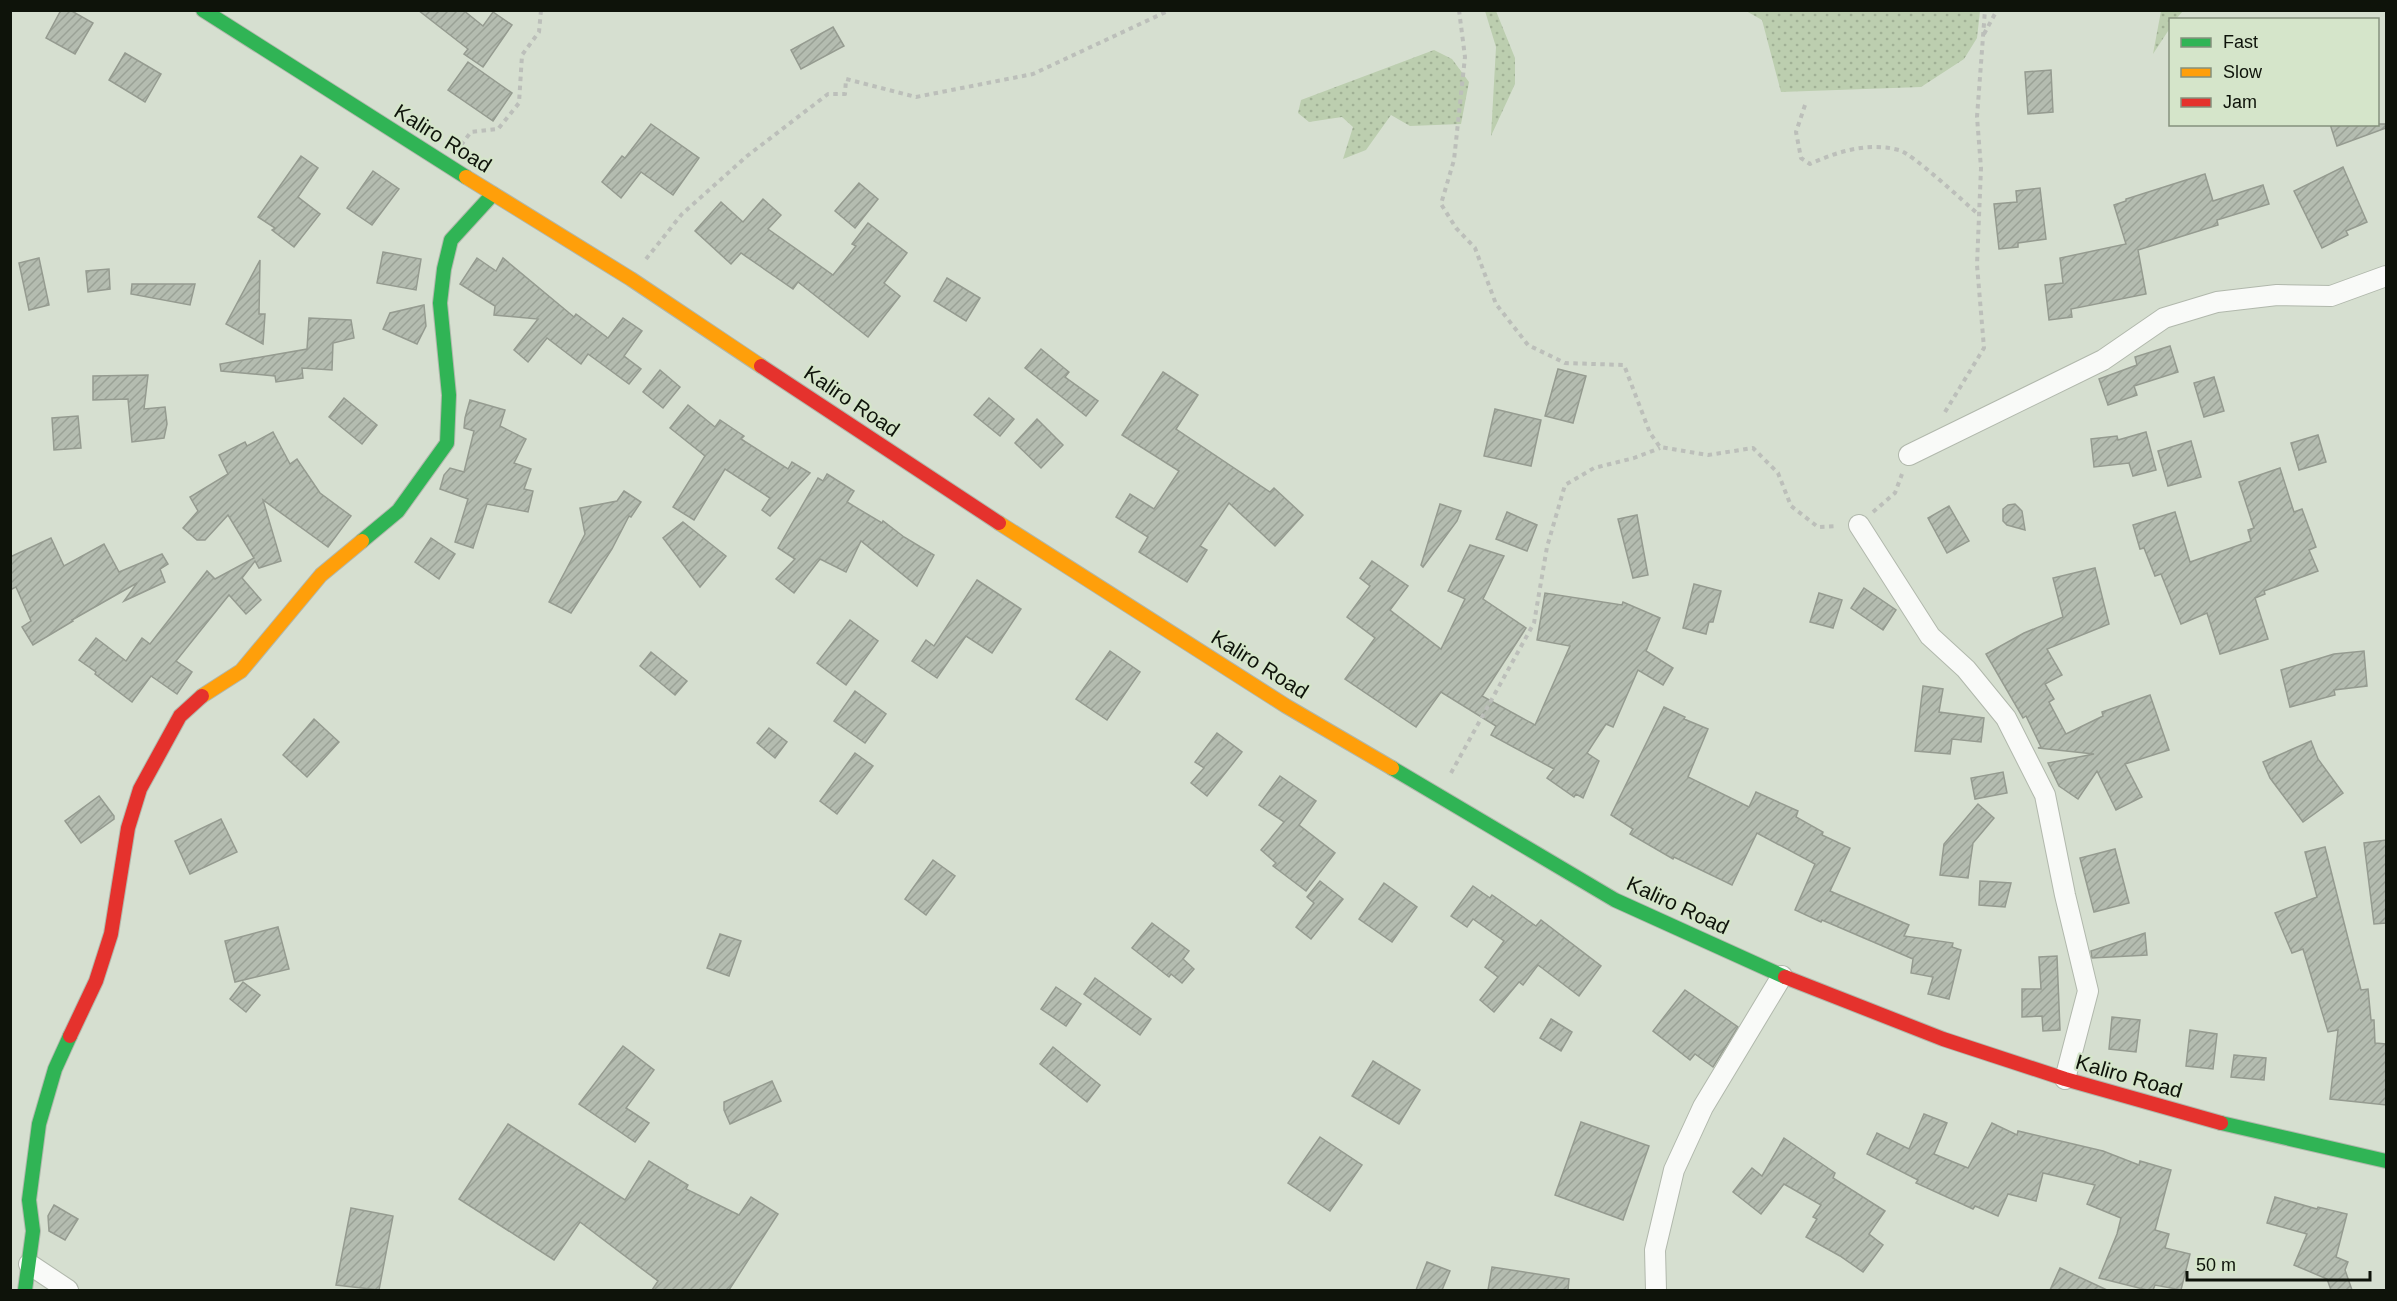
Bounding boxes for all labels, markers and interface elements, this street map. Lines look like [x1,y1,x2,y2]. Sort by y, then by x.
legend [2169,18,2379,126]
text: Fast [2223,32,2258,52]
text: Slow [2223,62,2263,82]
text: Jam [2223,92,2257,112]
street label: Kaliro Road [390,99,496,177]
street label: Kaliro Road [800,361,904,441]
street label: Kaliro Road [1207,625,1313,703]
street label: Kaliro Road [1623,871,1733,939]
street label: Kaliro Road [2073,1050,2185,1102]
scale bar [2187,1244,2370,1282]
text: 50 m [2196,1255,2236,1275]

